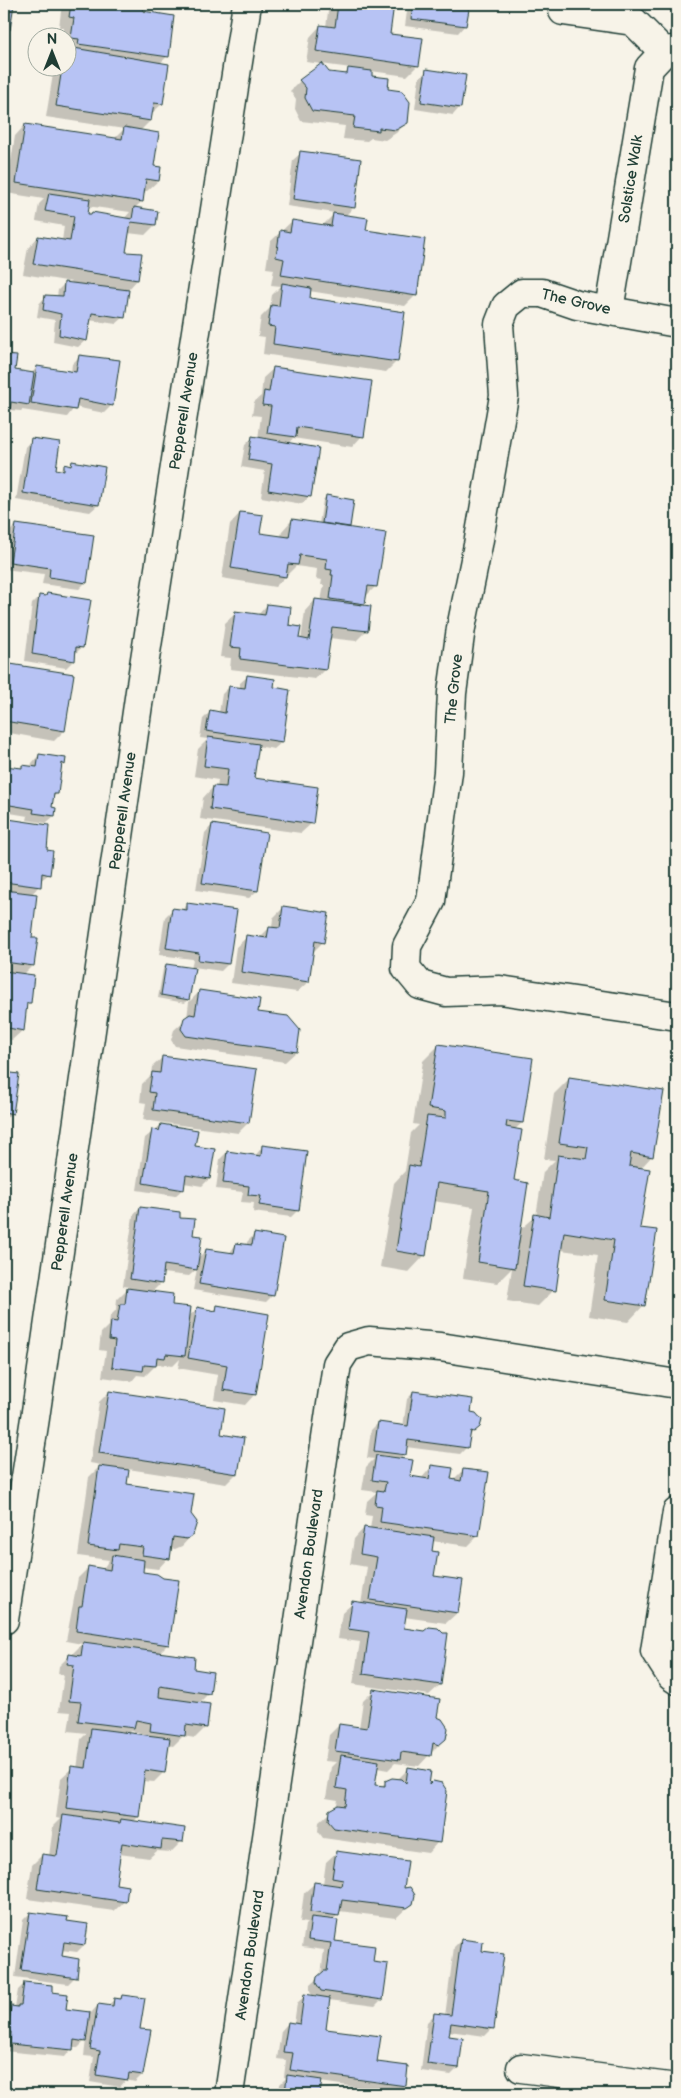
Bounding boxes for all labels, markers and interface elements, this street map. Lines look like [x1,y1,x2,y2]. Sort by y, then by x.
north arrow [28,28,78,78]
text: N [47,31,57,48]
street label: Solstice Walk [615,133,647,224]
street label: The Grove [539,285,613,319]
street label: Pepperell Avenue [165,351,203,471]
street label: The Grove [441,653,467,725]
street label: Pepperell Avenue [105,751,141,871]
street label: Pepperell Avenue [47,1152,83,1272]
street label: Avendon Boulevard [290,1488,328,1620]
street label: Avendon Boulevard [231,1889,269,2021]

